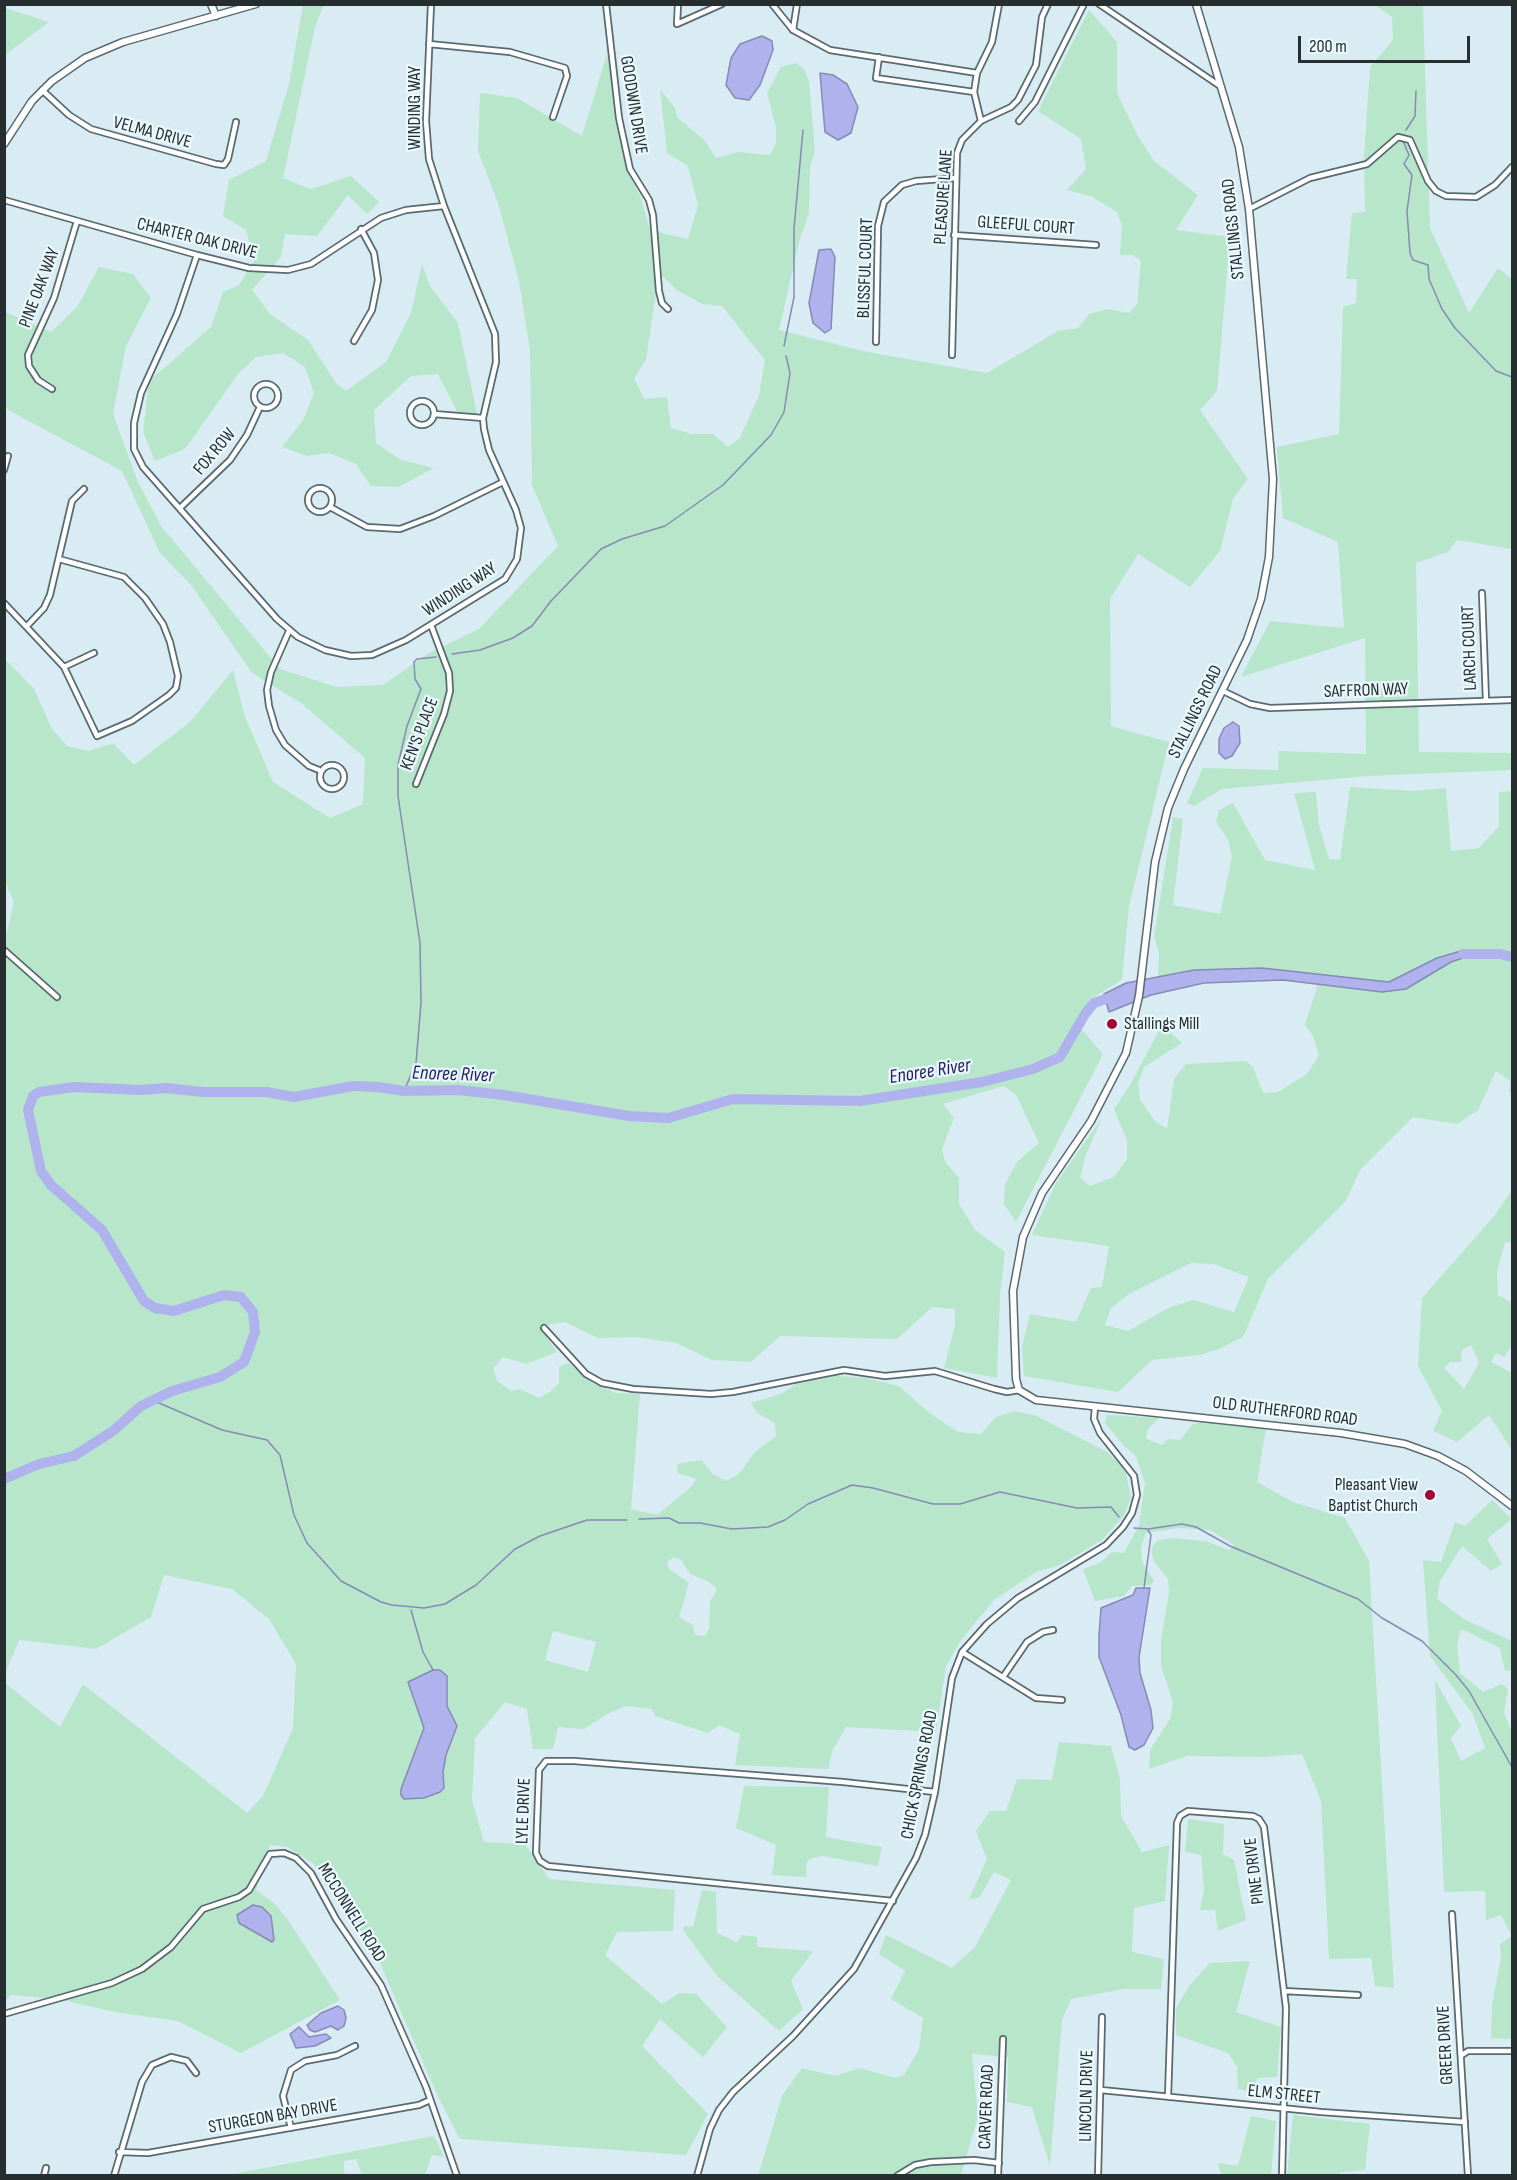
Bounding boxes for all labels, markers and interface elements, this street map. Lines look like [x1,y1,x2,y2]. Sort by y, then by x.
scale bar [1301,24,1474,62]
text: 200 m [1309,36,1347,57]
street label: GOODWIN DRIVE [615,54,651,156]
street label: WINDING WAY [404,66,426,150]
street label: VELMA DRIVE [111,112,193,154]
street label: PLEASURE LANE [930,149,958,245]
street label: STALLINGS ROAD [1218,178,1250,280]
street label: GLEEFUL COURT [977,212,1075,240]
street label: CHARTER OAK DRIVE [135,214,259,264]
street label: BLISSFUL COURT [853,217,879,319]
street label: PINE OAK WAY [15,245,65,331]
street label: FOX ROW [189,424,241,480]
street label: WINDING WAY [419,558,501,622]
street label: LARCH COURT [1458,605,1482,691]
street label: STALLINGS ROAD [1164,662,1228,762]
street label: SAFFRON WAY [1323,679,1409,703]
street label: KEN'S PLACE [396,695,444,773]
place label: Stallings Mill [1124,1013,1199,1035]
marker: Stallings Mill [1105,1017,1119,1031]
water label: Enoree River [888,1054,972,1090]
water label: Enoree River [412,1062,494,1088]
street label: OLD RUTHERFORD ROAD [1211,1392,1359,1432]
place label: Pleasant View Baptist Church [1328,1474,1418,1516]
marker: Pleasant View Baptist Church [1423,1488,1437,1502]
street label: CHICK SPRINGS ROAD [897,1709,943,1841]
street label: LYLE DRIVE [512,1777,536,1845]
street label: PINE DRIVE [1240,1836,1270,1906]
street label: MCCONNELL ROAD [312,1860,390,1966]
street label: GREER DRIVE [1433,2005,1459,2085]
street label: LINCOLN DRIVE [1075,2050,1099,2142]
street label: CARVER ROAD [975,2064,999,2150]
street label: ELM STREET [1247,2080,1321,2110]
street label: STURGEON BAY DRIVE [207,2095,339,2139]

